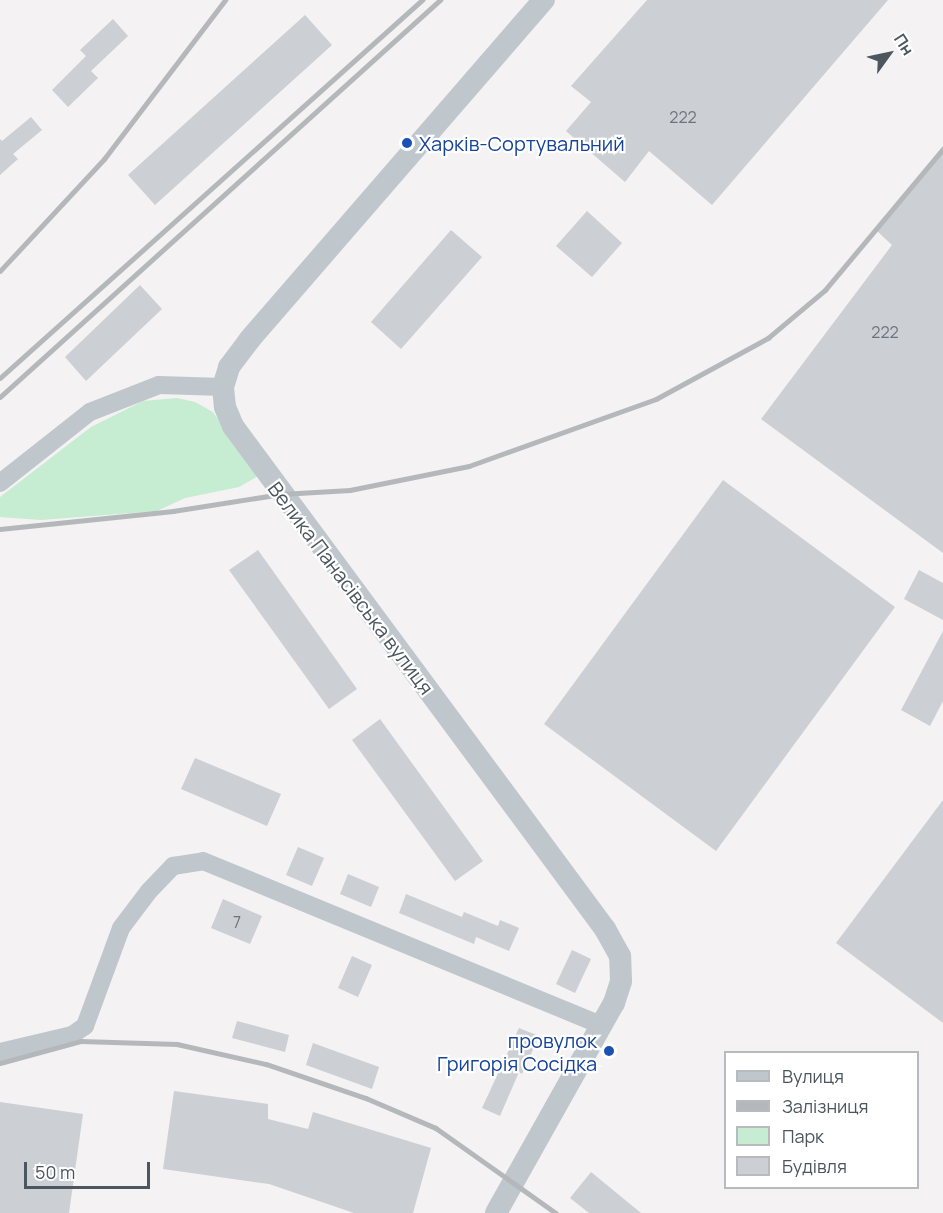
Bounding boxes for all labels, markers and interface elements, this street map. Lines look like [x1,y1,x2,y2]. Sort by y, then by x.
north arrow [859,24,919,84]
text: Пн [889,29,919,59]
house number: 222 [669,107,697,127]
place label: Харків-Сортувальний [419,131,625,155]
marker: Харків-Сортувальний [400,136,414,150]
house number: 222 [871,322,899,342]
street label: Велика Панасівська вулиця [263,477,439,699]
house number: 7 [233,912,241,932]
place label: провулок Григорія Сосідка [437,1028,597,1075]
marker: провулок Григорія Сосідка [602,1044,616,1058]
legend [724,1051,919,1189]
text: Вулиця [782,1064,844,1088]
text: Залізниця [782,1094,868,1118]
text: Парк [782,1124,824,1148]
scale bar [27,1150,153,1188]
text: Будівля [782,1154,847,1178]
text: 50 m [35,1160,75,1184]

